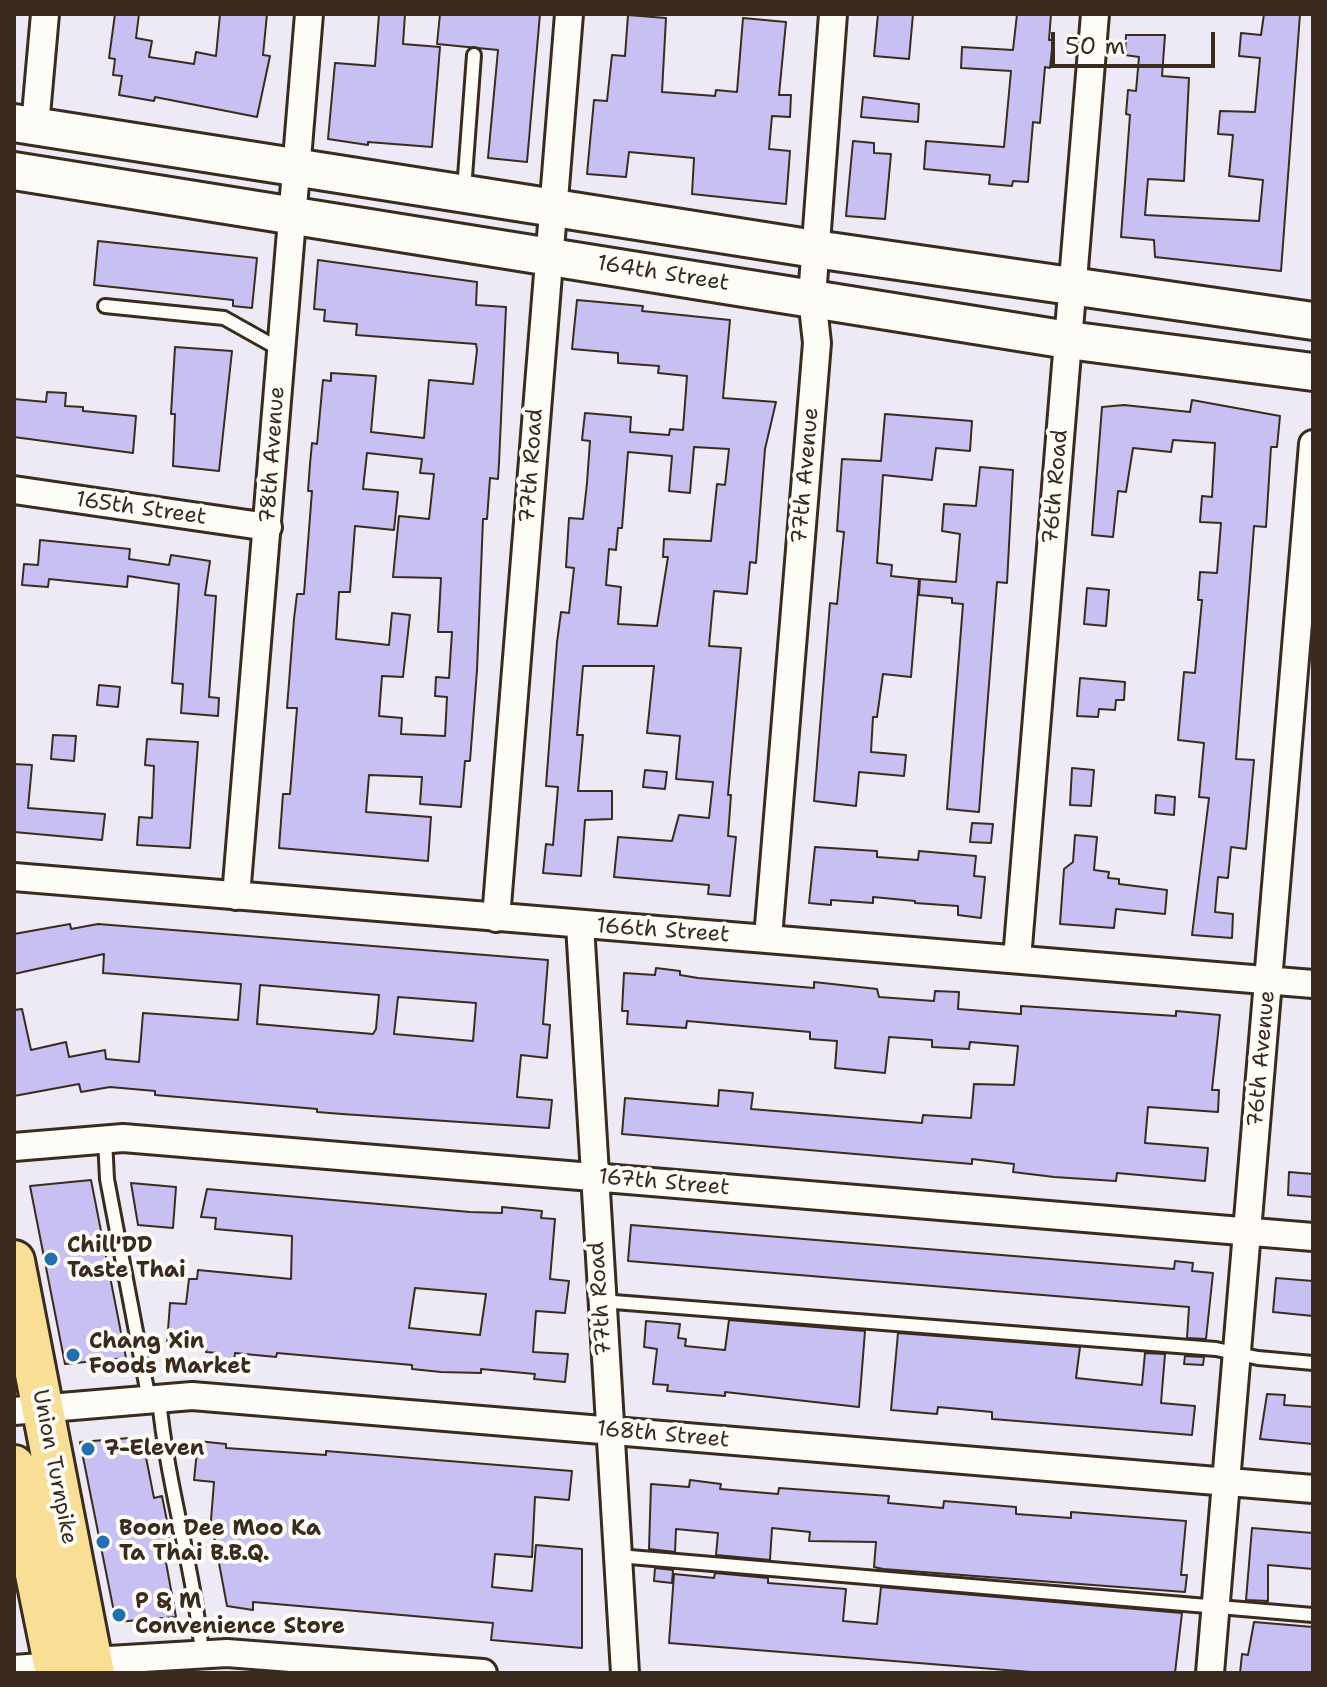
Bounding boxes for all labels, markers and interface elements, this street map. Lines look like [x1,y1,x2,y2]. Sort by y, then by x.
scale bar [1055,16,1219,66]
text: 50 m [1065,30,1125,62]
street label: 164th Street [595,251,731,297]
street label: 78th Avenue [255,385,291,525]
street label: 77th Avenue [787,406,825,546]
street label: 77th Road [515,408,549,524]
street label: 76th Road [1038,428,1074,546]
street label: 165th Street [74,487,208,531]
street label: 166th Street [596,913,730,949]
street label: 76th Avenue [1243,989,1281,1129]
street label: 167th Street [597,1164,731,1202]
place label: Chill'DD Taste Thai [67,1233,186,1284]
street label: 77th Road [584,1241,618,1357]
marker: Chill'DD Taste Thai [42,1250,60,1268]
place label: Chang Xin Foods Market [89,1329,251,1380]
marker: Chang Xin Foods Market [64,1346,82,1364]
street label: Union Turnpike [26,1387,82,1547]
street label: 168th Street [596,1416,730,1454]
place label: 7-Eleven [104,1436,204,1462]
marker: 7-Eleven [79,1440,97,1458]
place label: Boon Dee Moo Ka Ta Thai B.B.Q. [119,1516,321,1568]
marker: Boon Dee Moo Ka Ta Thai B.B.Q. [94,1533,112,1551]
place label: P & M Convenience Store [135,1589,345,1640]
marker: P & M Convenience Store [110,1606,128,1624]

